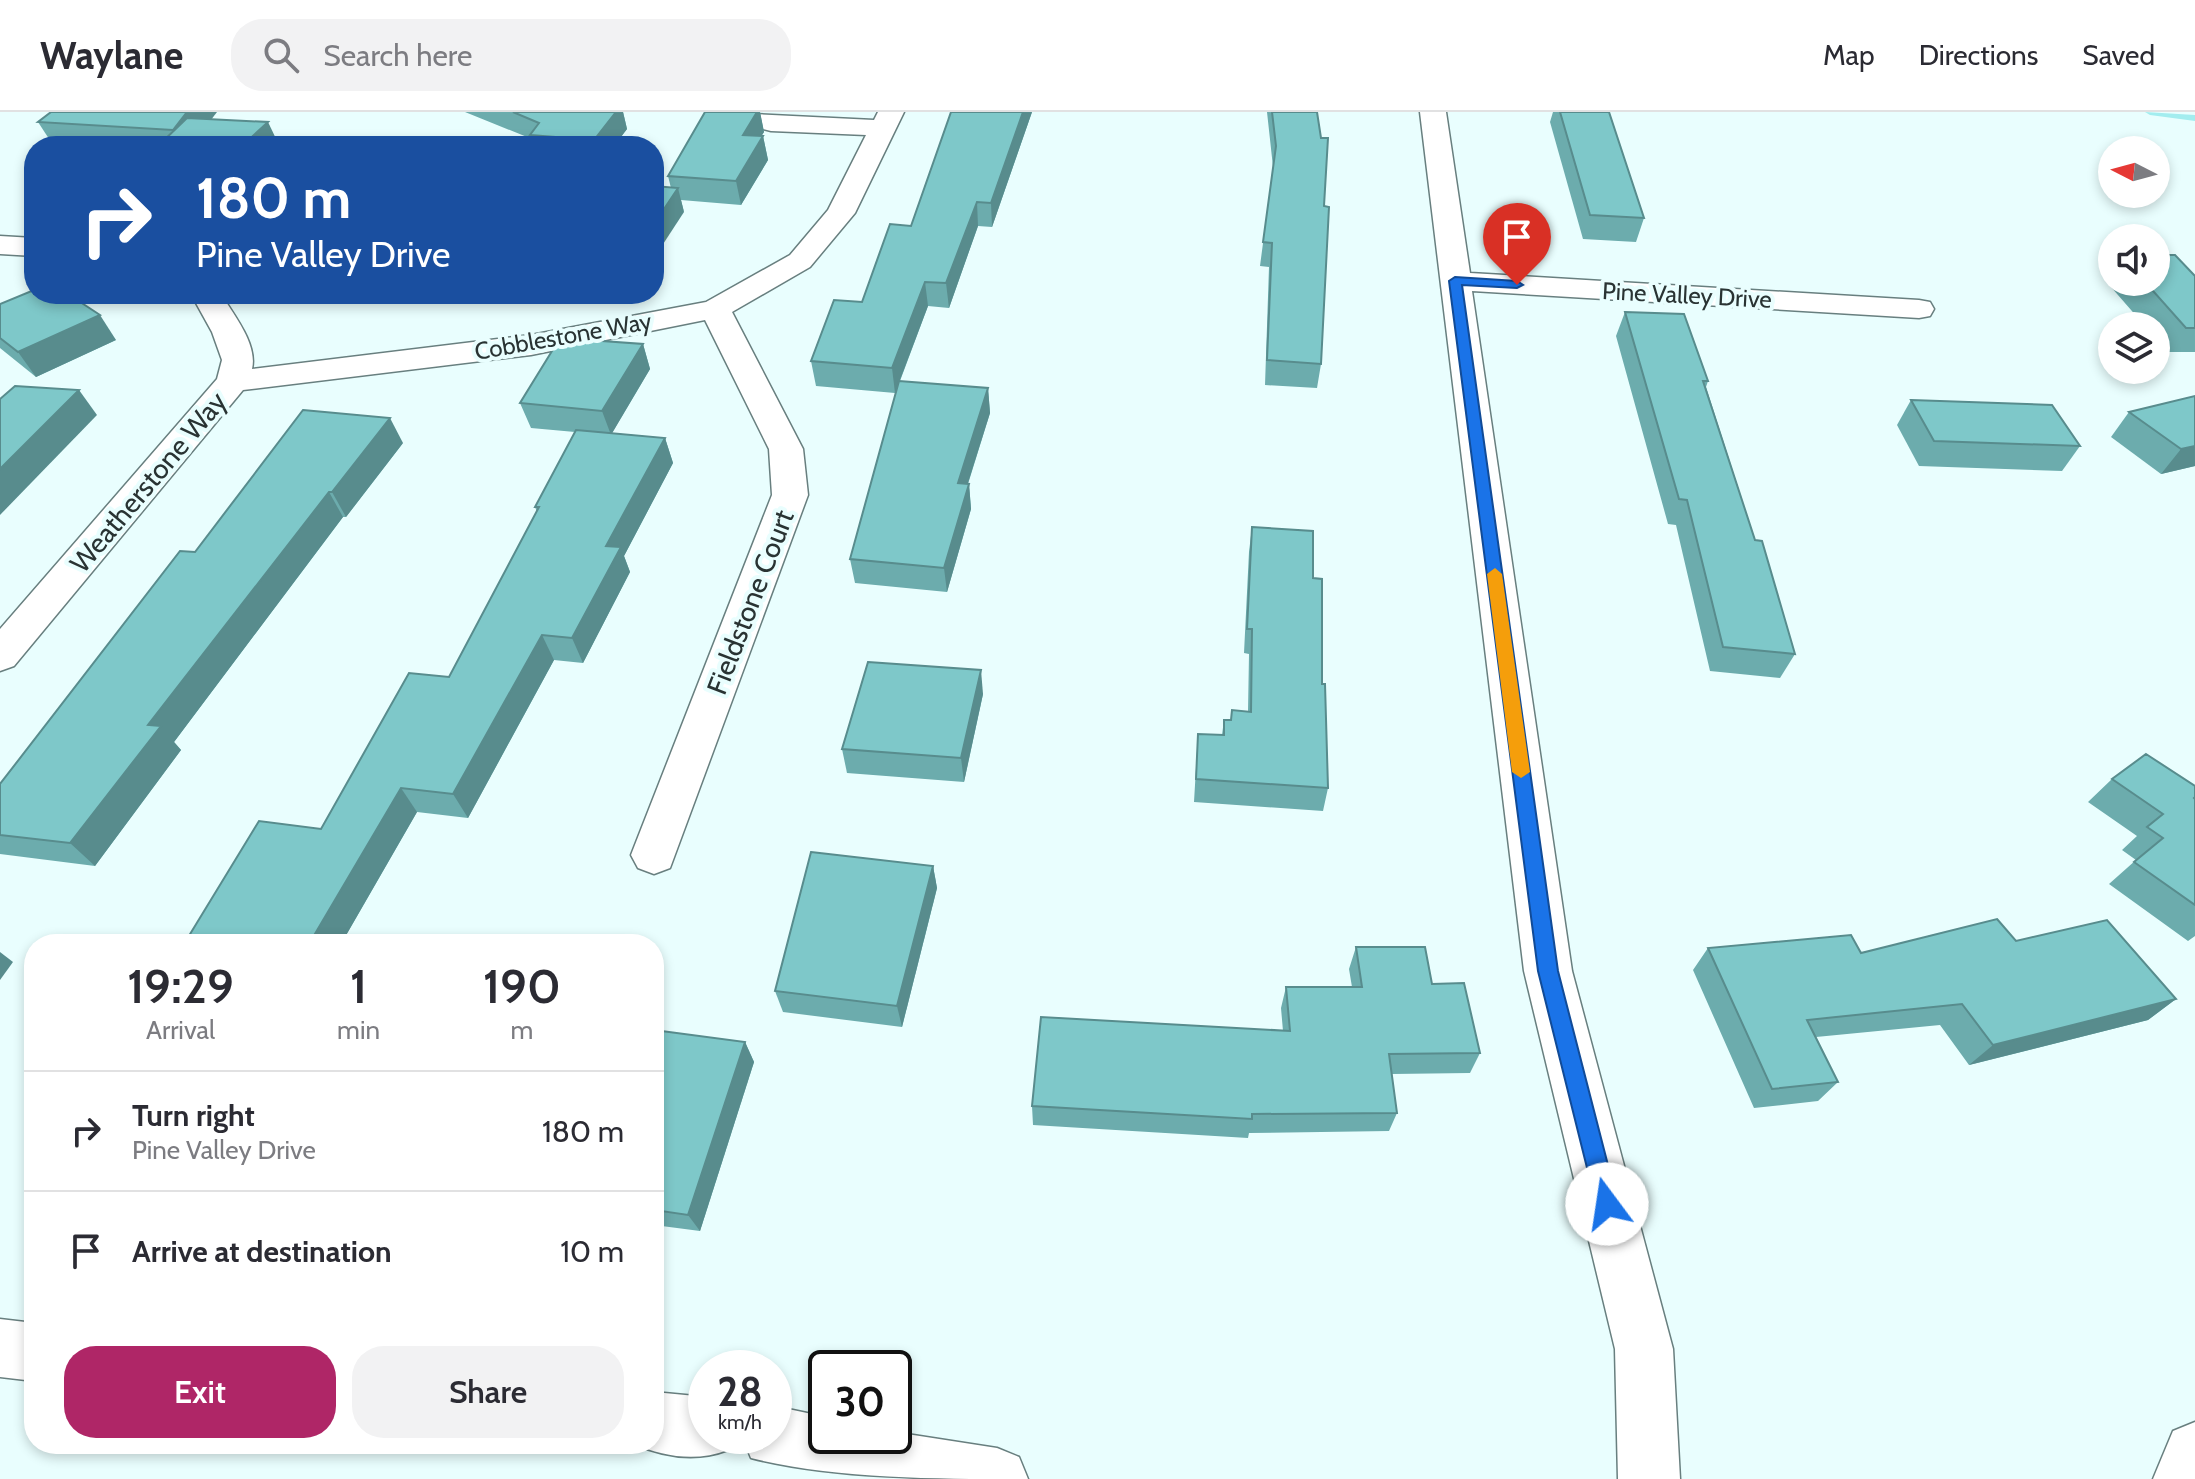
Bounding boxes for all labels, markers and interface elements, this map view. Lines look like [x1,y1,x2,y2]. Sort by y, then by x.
search box [231,19,791,91]
text: Waylane [40,32,183,79]
icon: search [259,33,303,77]
text: Search here [323,37,472,74]
text: Map [1823,38,1875,72]
text: Directions [1919,38,2038,72]
text: Saved [2082,38,2155,72]
north arrow [2098,136,2170,208]
map controls [2098,136,2170,384]
text: 180 m [196,164,351,232]
icon: right [64,168,168,272]
pin [1483,203,1551,285]
icon: arrive [1495,215,1539,259]
button: sound [2098,224,2170,296]
text: Pine Valley Drive [196,232,451,276]
street label: Pine Valley Drive [1601,276,1773,314]
street label: Cobblestone Way [472,306,654,366]
button: layers [2098,312,2170,384]
street label: Weatherstone Way [62,385,234,579]
street label: Fieldstone Court [699,505,801,699]
text: 19:29 [127,957,234,1015]
text: 1 [350,957,367,1015]
text: 190 [483,957,561,1015]
text: Arrival [146,1014,215,1046]
text: min [337,1014,380,1046]
text: m [511,1014,533,1046]
text: Turn right [132,1097,255,1134]
icon: right [64,1109,108,1153]
text: 180 m [542,1113,624,1150]
text: Pine Valley Drive [132,1134,316,1166]
position arrow [1565,1162,1649,1246]
icon: arrive [64,1229,108,1273]
text: Arrive at destination [132,1233,392,1270]
text: 10 m [560,1233,624,1270]
button: Exit [64,1346,336,1438]
button: Share [352,1346,624,1438]
speed limit sign: 30 [808,1350,912,1454]
text: 28 [717,1367,763,1416]
text: km/h [718,1410,762,1434]

